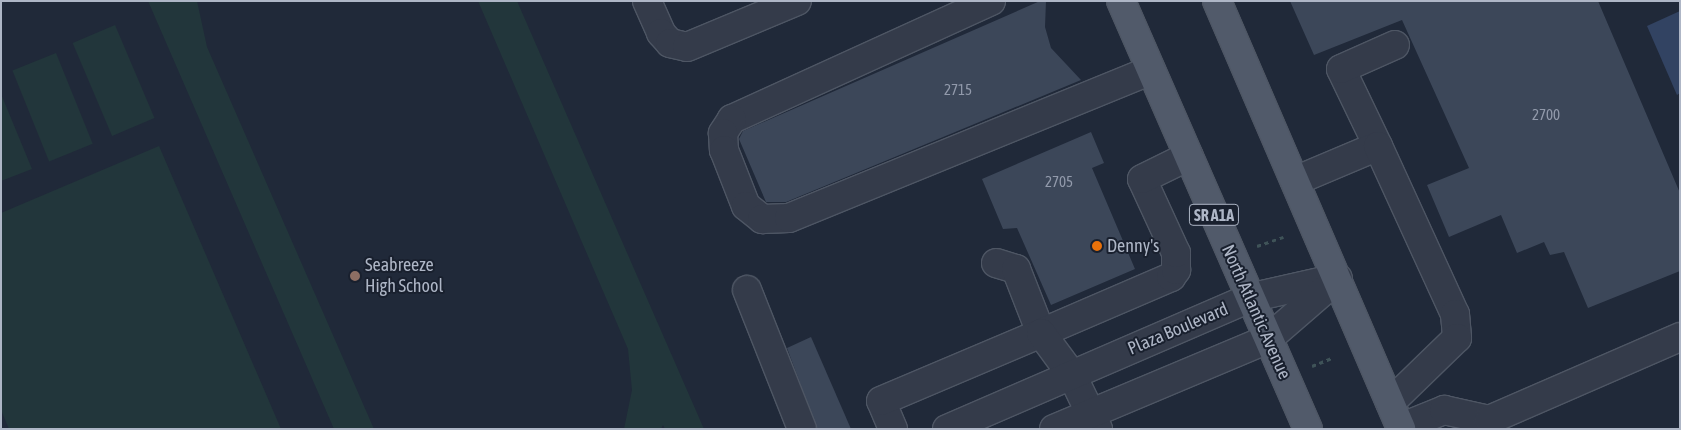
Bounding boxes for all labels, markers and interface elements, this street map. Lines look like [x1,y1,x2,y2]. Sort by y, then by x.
house number: 2715 [944,81,972,99]
house number: 2700 [1532,106,1560,124]
house number: 2705 [1045,173,1073,191]
road number: SR A1A [1188,202,1240,228]
place label: Denny's [1107,235,1159,257]
marker: Denny's [1091,240,1103,252]
street label: North Atlantic Avenue [1217,241,1295,383]
place label: Seabreeze High School [365,255,443,298]
marker: Seabreeze High School [349,270,361,282]
street label: Plaza Boulevard [1125,298,1231,360]

